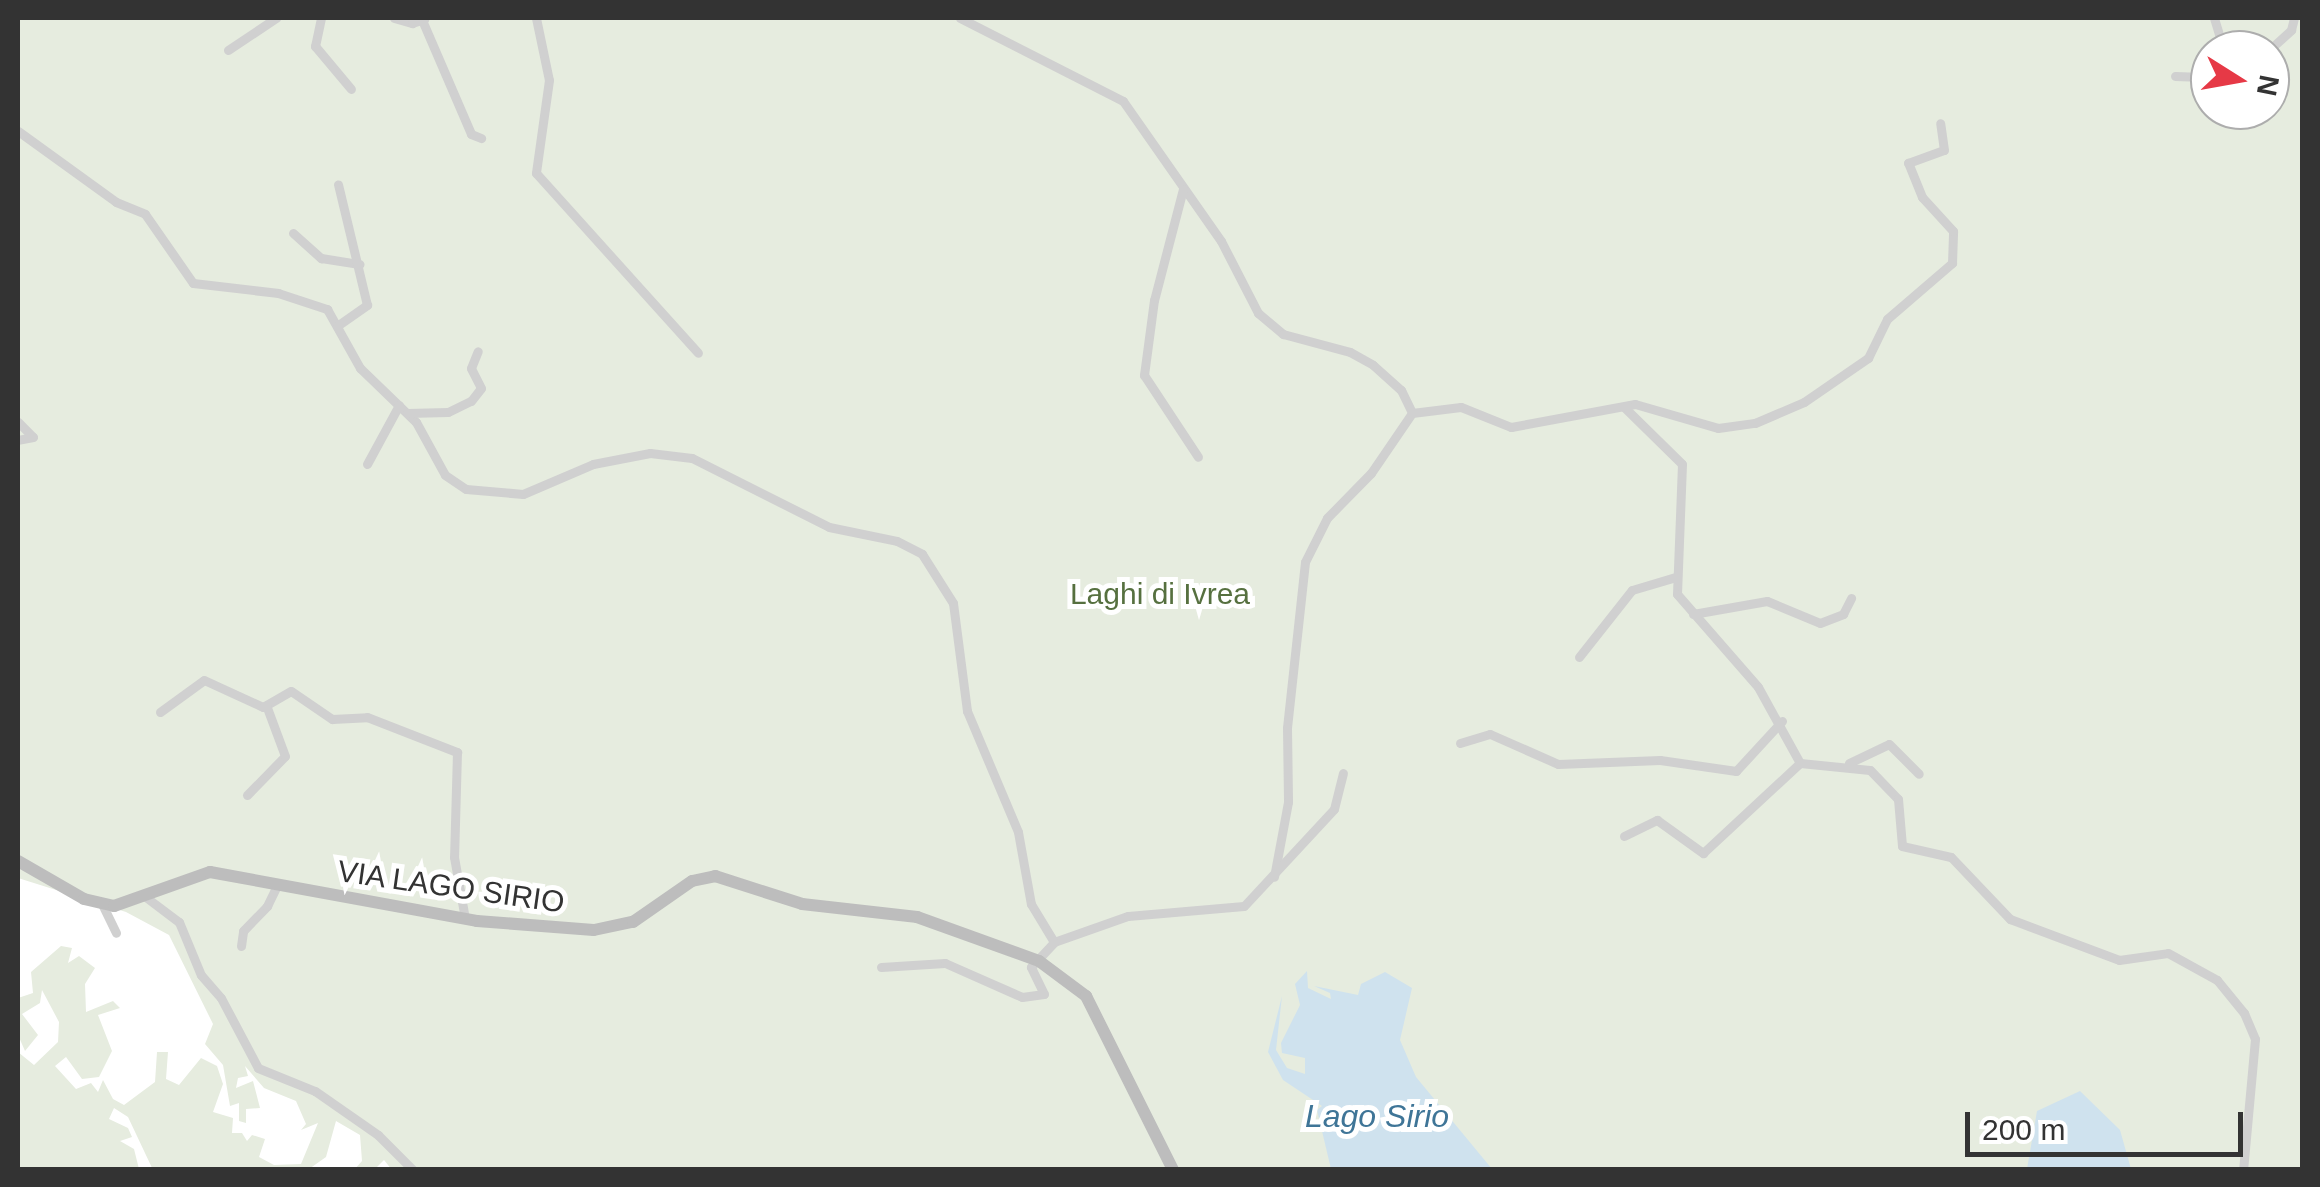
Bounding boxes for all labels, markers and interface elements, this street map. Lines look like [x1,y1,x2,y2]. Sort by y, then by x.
north arrow [2190,30,2290,130]
text: N [2251,73,2285,98]
park label: Laghi di Ivrea [1070,576,1250,612]
street label: VIA LAGO SIRIO [335,853,567,921]
scale bar [1970,1092,2248,1154]
water label: Lago Sirio [1305,1097,1449,1135]
text: 200 m [1982,1113,2065,1146]

